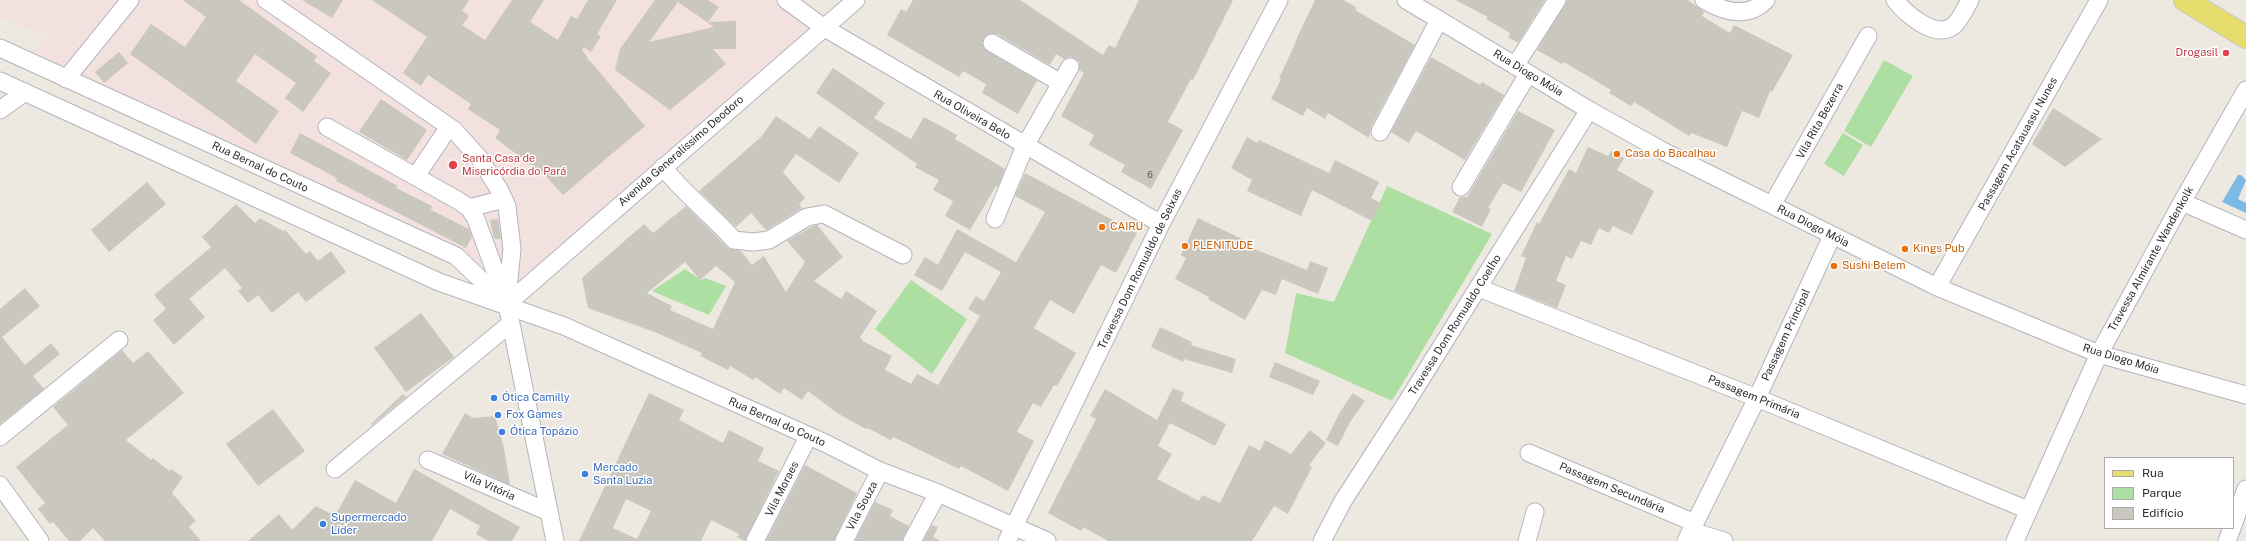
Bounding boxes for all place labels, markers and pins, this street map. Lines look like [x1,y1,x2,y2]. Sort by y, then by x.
place label: Drogasil [2176,46,2218,60]
marker: Drogasil [2221,48,2231,58]
place label: Casa do Bacalhau [1625,147,1716,161]
marker: Casa do Bacalhau [1612,149,1622,159]
place label: Santa Casa de Misericórdia do Pará [462,152,566,178]
marker: Santa Casa de Misericórdia do Pará [447,159,459,171]
place label: CAIRU [1110,220,1143,234]
marker: CAIRU [1097,222,1107,232]
place label: PLENITUDE [1193,239,1253,253]
marker: PLENITUDE [1180,241,1190,251]
place label: Kings Pub [1913,242,1965,256]
marker: Kings Pub [1900,244,1910,254]
place label: Sushi Belem [1842,259,1906,273]
marker: Sushi Belem [1829,261,1839,271]
place label: Ótica Camilly [502,391,570,405]
marker: Ótica Camilly [489,393,499,403]
place label: Fox Games [506,408,563,422]
marker: Fox Games [493,410,503,420]
place label: Ótica Topázio [510,425,578,439]
marker: Ótica Topázio [497,427,507,437]
place label: Mercado Santa Luzia [593,461,652,487]
marker: Mercado Santa Luzia [580,469,590,479]
place label: Supermercado Líder [331,511,407,537]
marker: Supermercado Líder [318,519,328,529]

